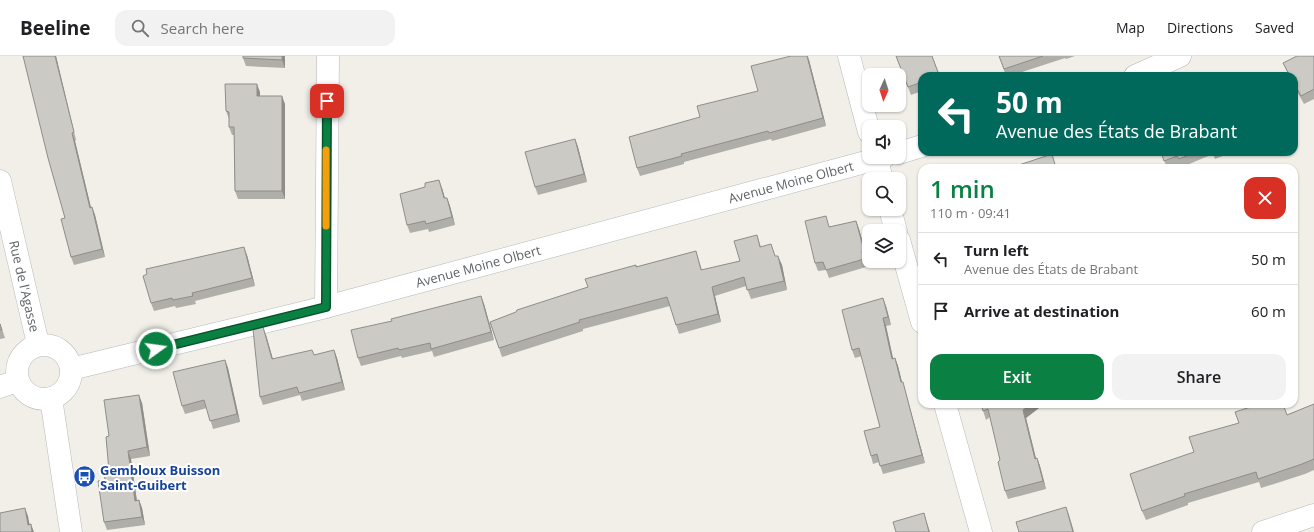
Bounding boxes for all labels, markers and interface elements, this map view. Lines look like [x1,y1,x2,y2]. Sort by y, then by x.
search box [115,10,395,46]
text: Beeline [20,15,91,41]
icon: search [129,17,151,39]
text: Search here [161,18,244,38]
text: Map [1116,18,1145,37]
text: Directions [1167,18,1233,37]
text: Saved [1255,18,1294,37]
north arrow [862,68,906,112]
map controls [862,68,906,268]
text: 50 m [996,83,1063,121]
pin [310,84,344,118]
icon: left [930,88,982,140]
icon: arrive [316,90,338,112]
text: Avenue des États de Brabant [996,119,1237,143]
button: sound [862,120,906,164]
street label: Avenue Moine Olbert [726,156,856,207]
button: search [862,172,906,216]
text: 1 min [930,172,995,205]
button: close [1244,177,1286,219]
text: 110 m · 09:41 [930,204,1011,222]
button: layers [862,224,906,268]
street label: Rue de l'Agasse [5,238,44,334]
text: Turn left [964,240,1029,260]
street label: Avenue Moine Olbert [414,241,543,292]
icon: left [930,248,952,270]
text: 50 m [1251,249,1286,269]
text: Avenue des États de Brabant [964,260,1138,278]
icon: arrive [930,300,952,322]
text: Arrive at destination [964,301,1119,321]
text: 60 m [1251,301,1286,321]
position arrow [135,328,177,370]
button: Exit [930,354,1104,400]
button: Share [1112,354,1286,400]
place label: Gembloux Buisson Saint-Guibert [100,461,220,494]
bus stop icon: Gembloux Buisson Saint-Guibert [71,464,97,490]

